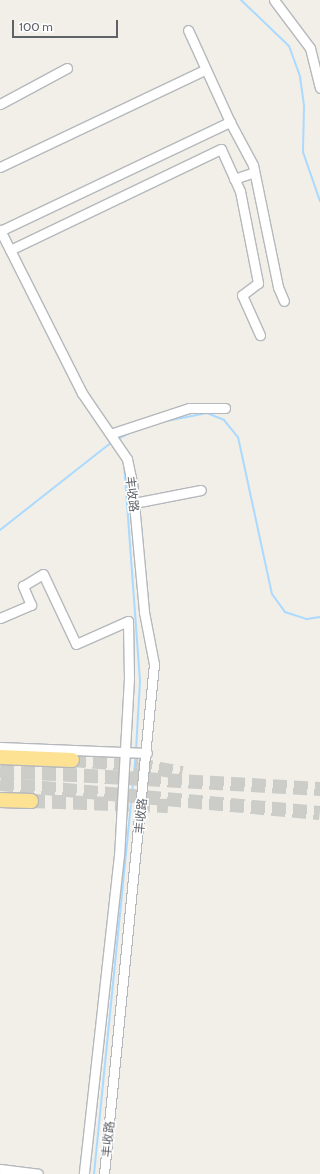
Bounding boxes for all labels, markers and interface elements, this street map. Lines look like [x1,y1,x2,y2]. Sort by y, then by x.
scale bar [14,12,120,38]
text: 100 m [19,19,53,34]
street label: 丰收路 [123,475,141,513]
street label: 丰收路 [132,797,150,835]
street label: 丰收路 [99,1120,117,1158]

